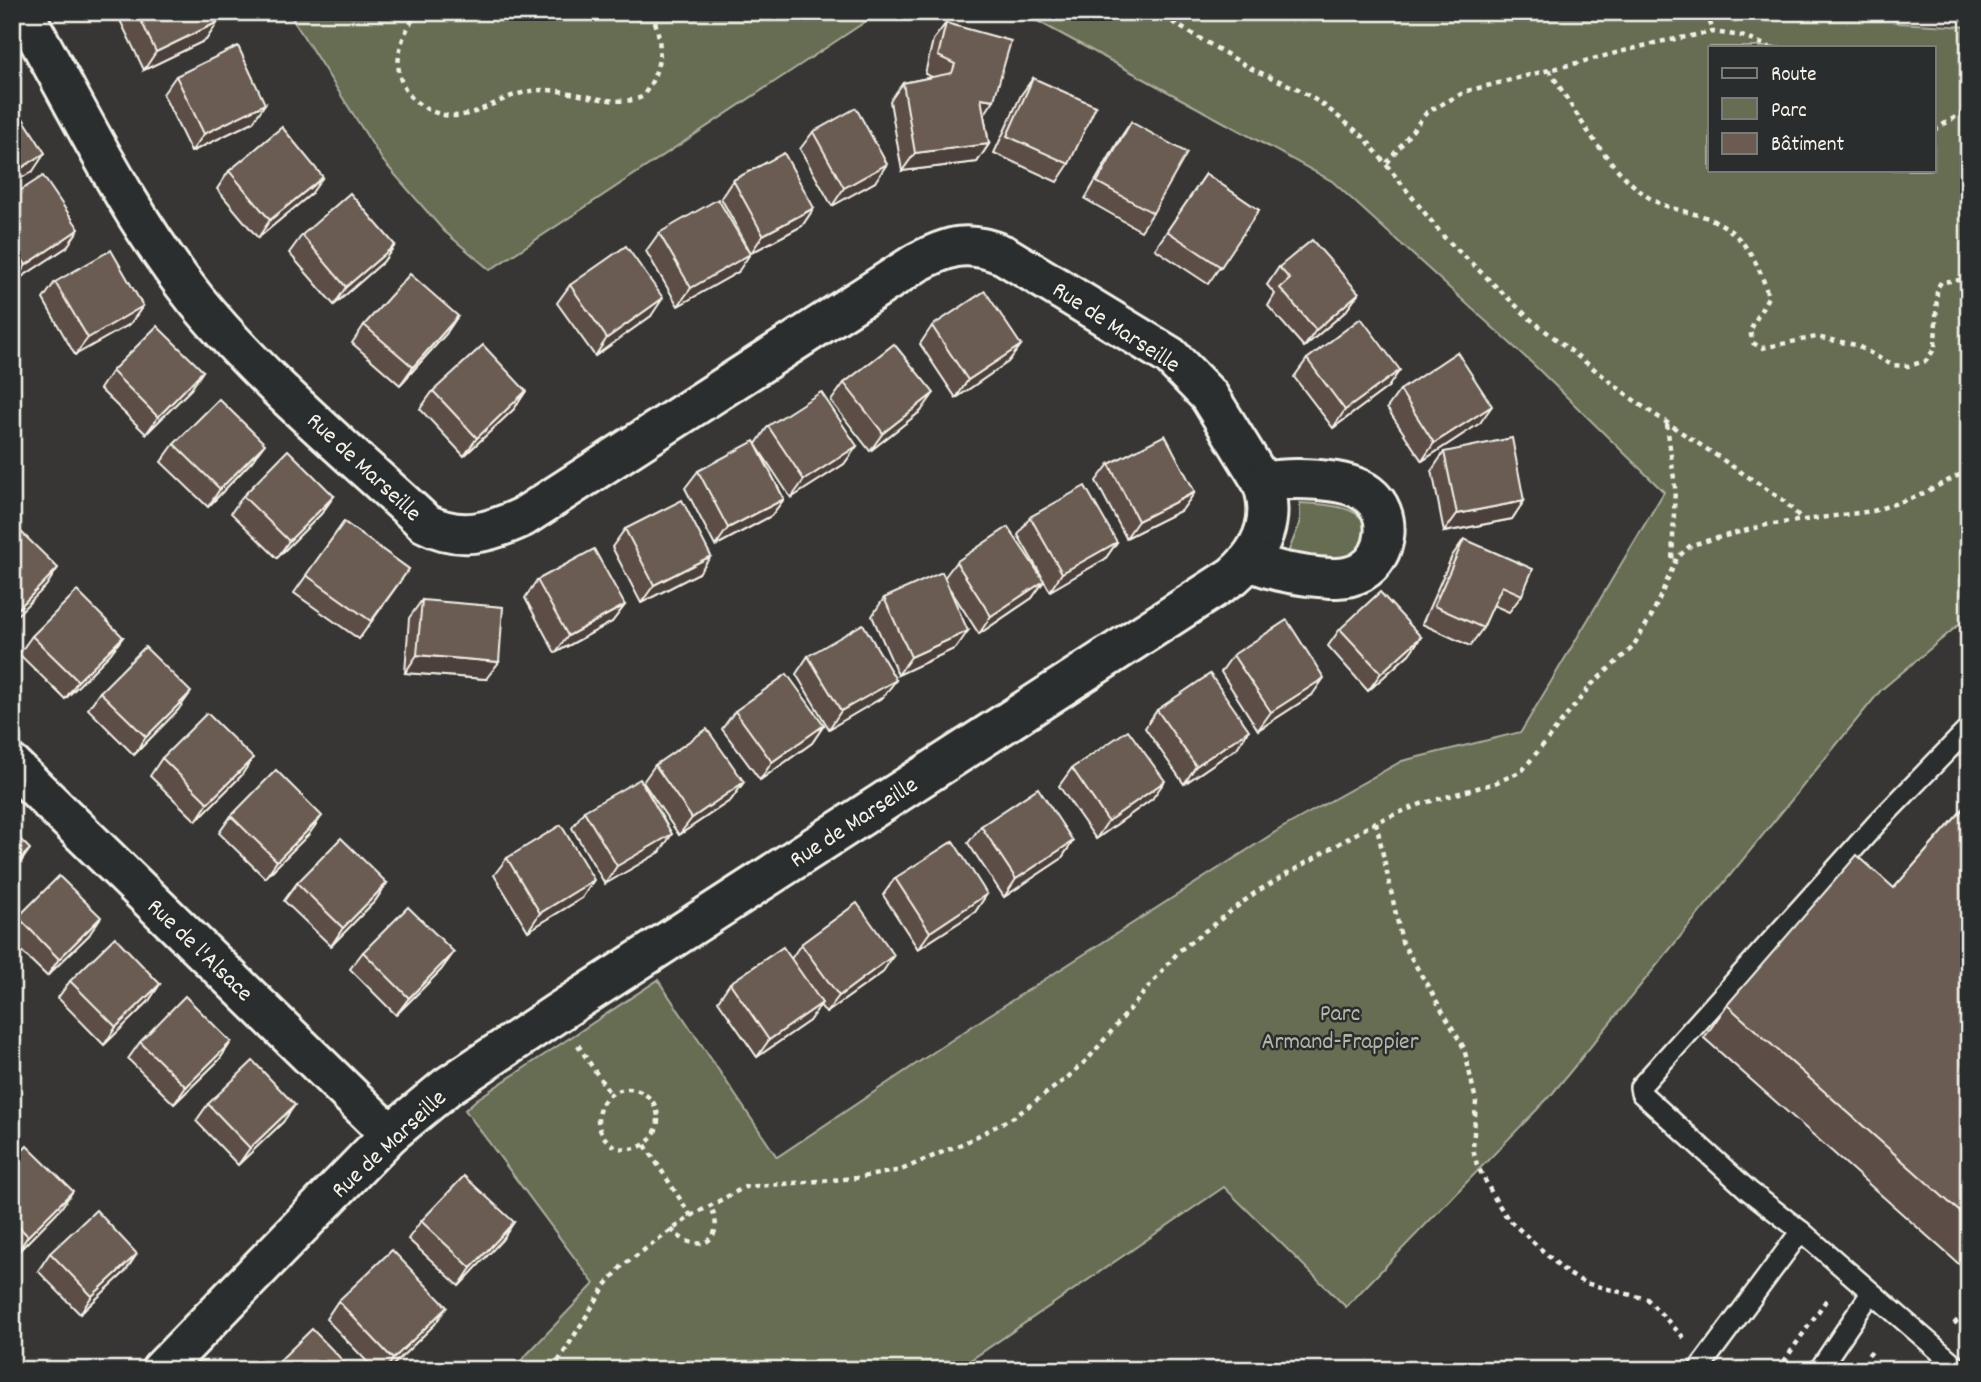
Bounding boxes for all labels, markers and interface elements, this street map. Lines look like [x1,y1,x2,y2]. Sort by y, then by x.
legend [1708,46,1936,172]
text: Route [1771,61,1817,91]
text: Parc [1771,97,1807,127]
text: Bâtiment [1771,131,1844,161]
street label: Rue de Marseille [1045,274,1186,383]
street label: Rue de Marseille [298,406,428,531]
street label: Rue de Marseille [784,769,925,878]
street label: Rue de l'Alsace [138,892,260,1011]
park label: Parc Armand-Frappier [1261,998,1419,1060]
street label: Rue de Marseille [325,1083,455,1208]

